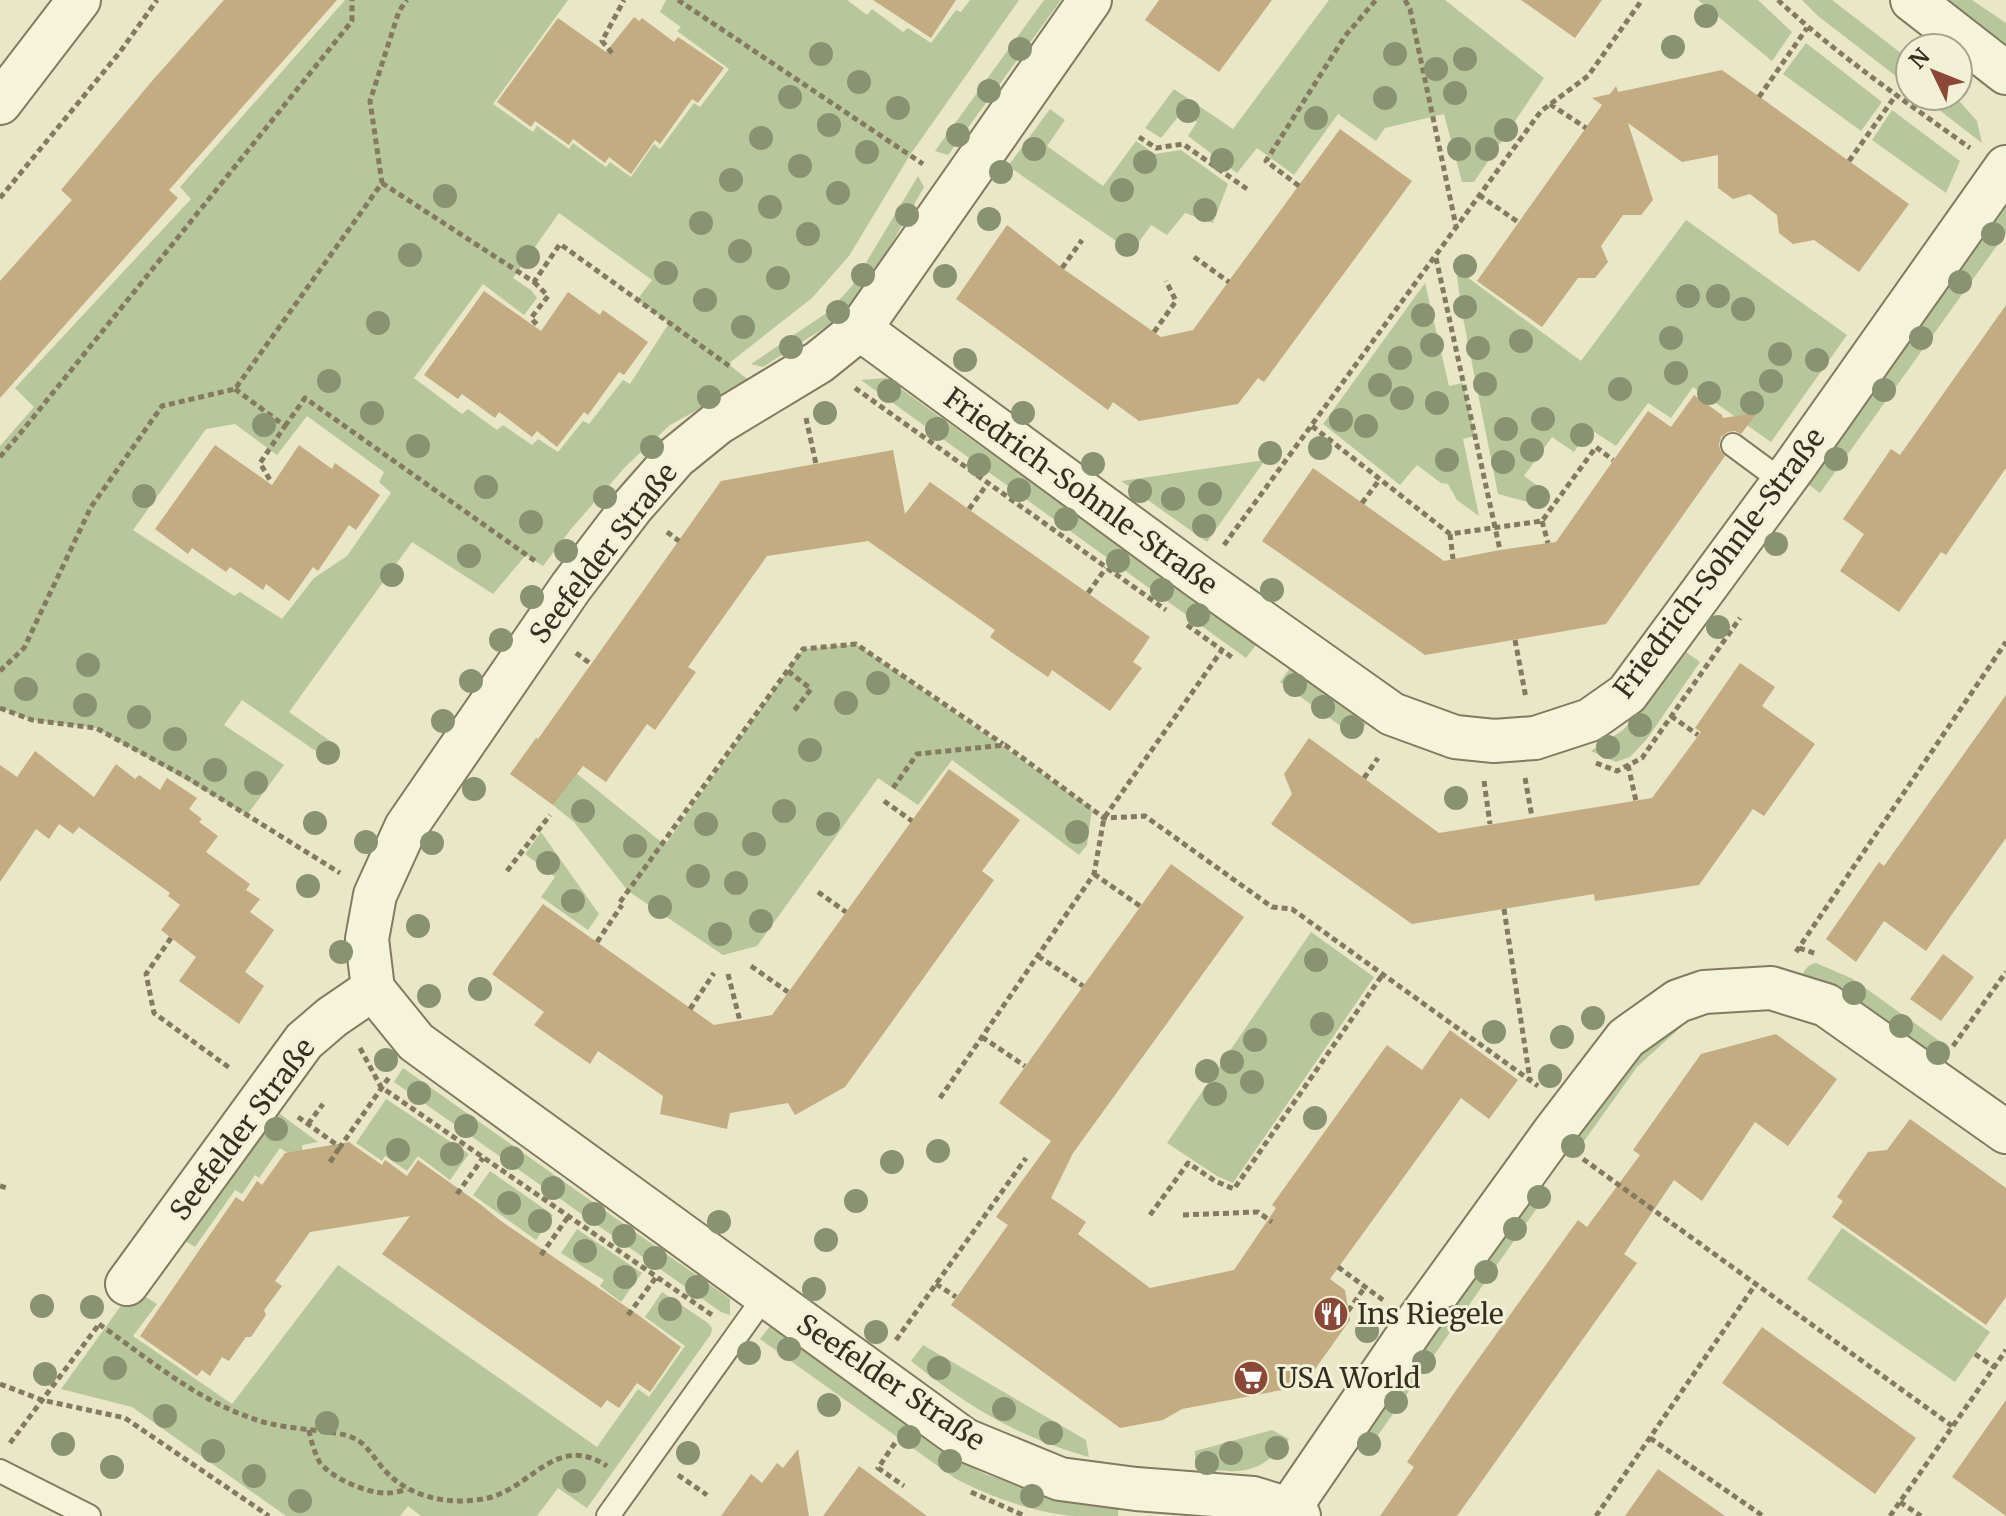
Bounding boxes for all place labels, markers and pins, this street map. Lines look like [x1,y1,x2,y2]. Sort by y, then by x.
restaurant icon: Ins Riegele [1312,1295,1350,1333]
place label: Ins Riegele [1357,1296,1504,1332]
supermarket icon: USA World [1232,1359,1270,1397]
place label: USA World [1277,1360,1420,1396]

